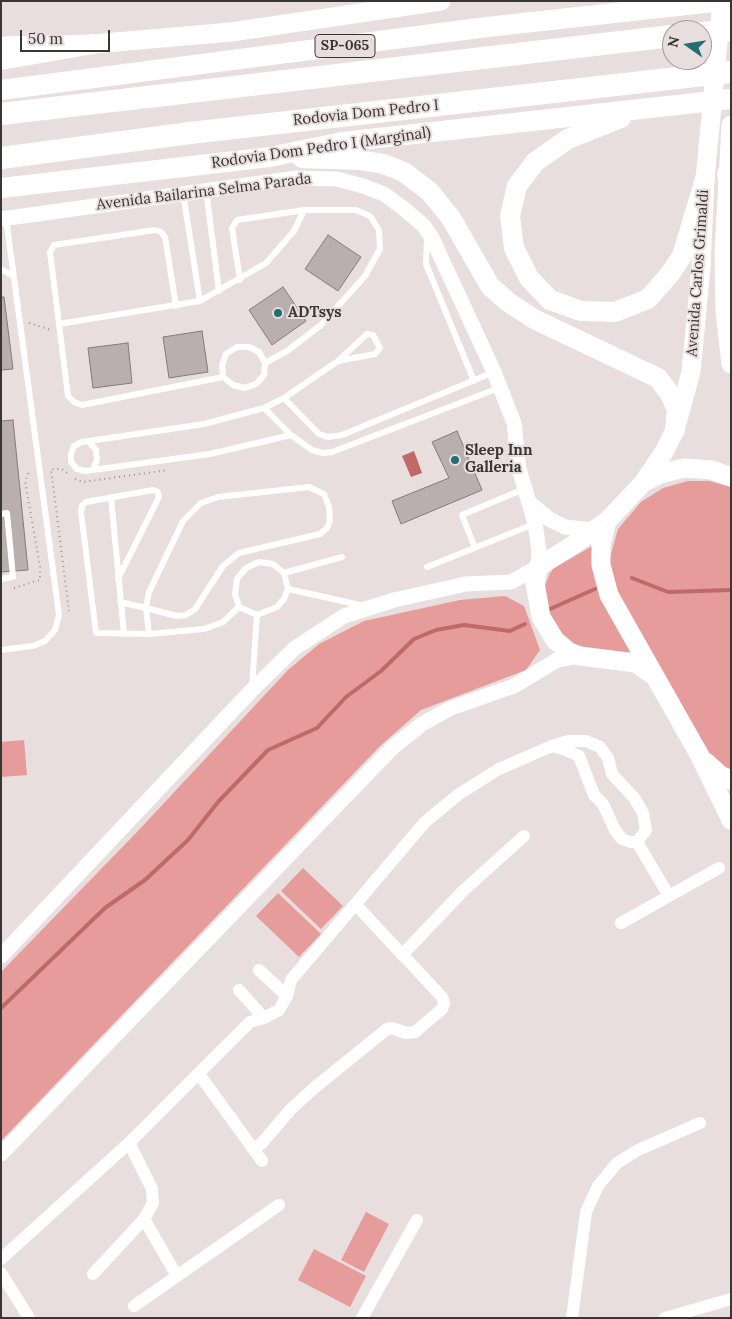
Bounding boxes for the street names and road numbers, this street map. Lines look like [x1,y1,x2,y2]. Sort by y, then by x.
road number: SP-065 [315,34,375,58]
street label: Rodovia Dom Pedro I [292,96,440,130]
street label: Rodovia Dom Pedro I (Marginal) [210,124,432,172]
street label: Avenida Bailarina Selma Parada [95,170,313,214]
street label: Avenida Carlos Grimaldi [683,189,713,357]

